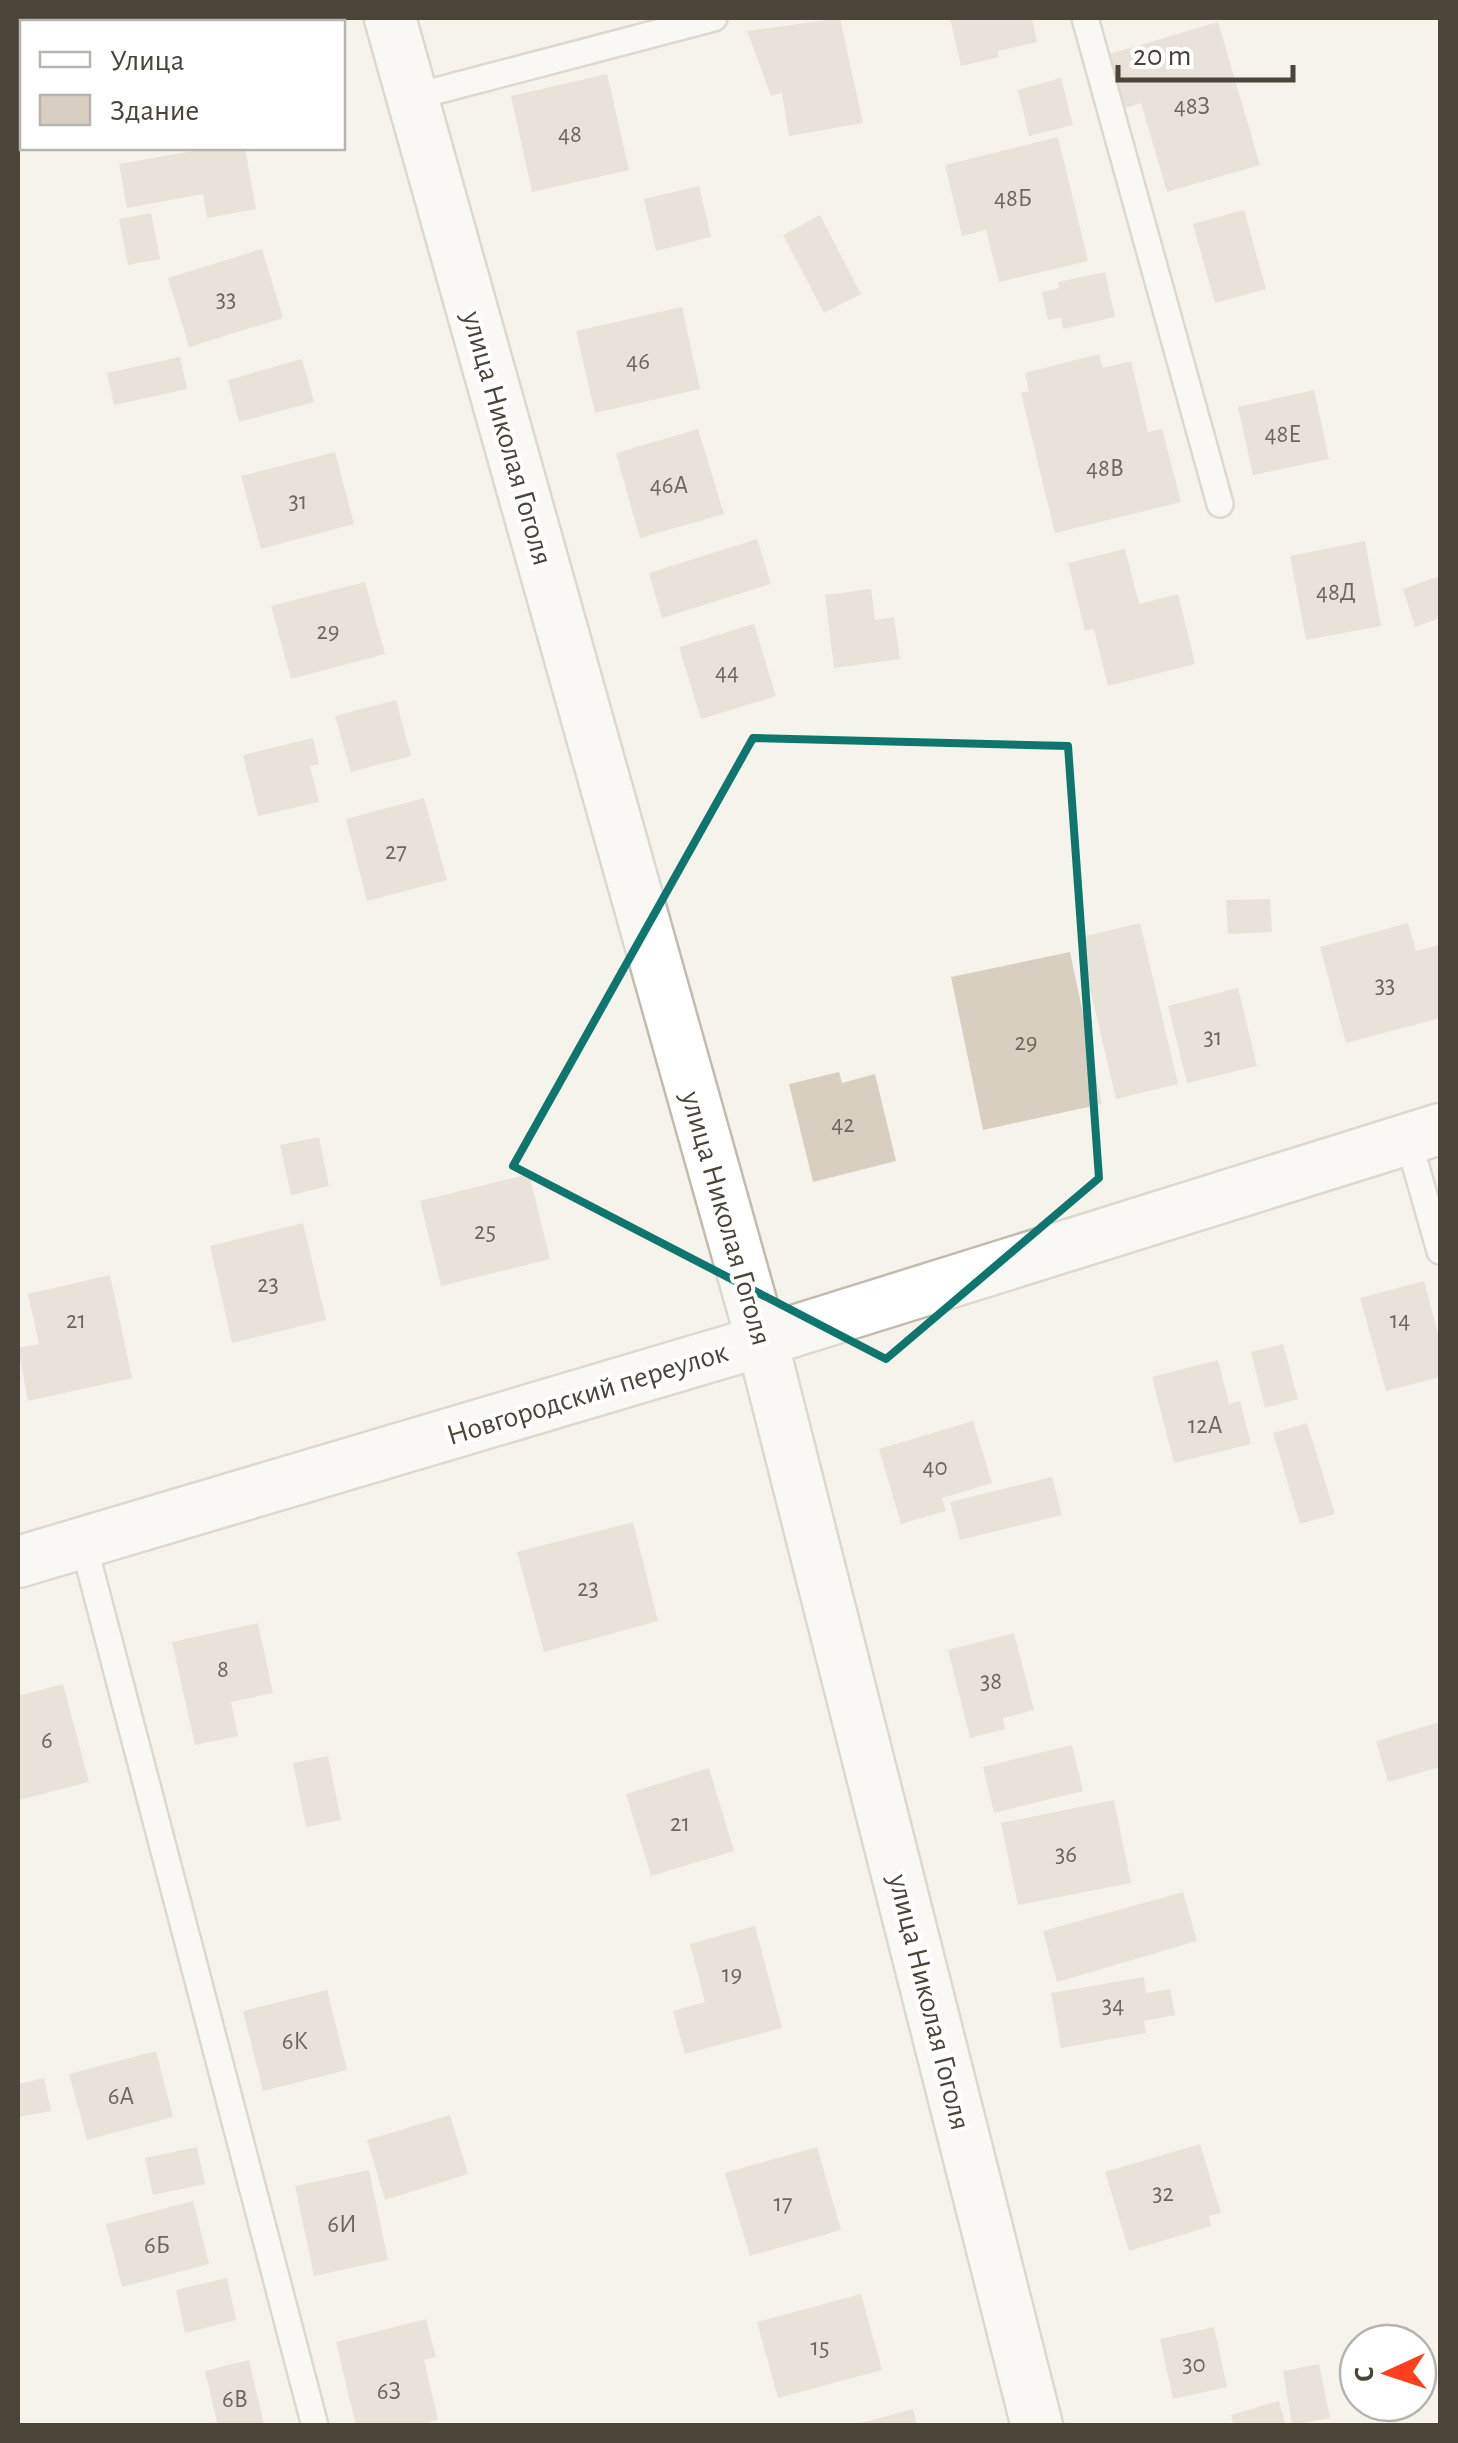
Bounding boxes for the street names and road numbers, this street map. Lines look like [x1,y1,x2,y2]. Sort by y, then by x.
street label: улица Николая Гоголя [456,307,558,569]
street label: улица Николая Гоголя [675,1087,777,1349]
street label: Новгородский переулок [443,1337,732,1451]
street label: улица Николая Гоголя [882,1870,975,2133]

